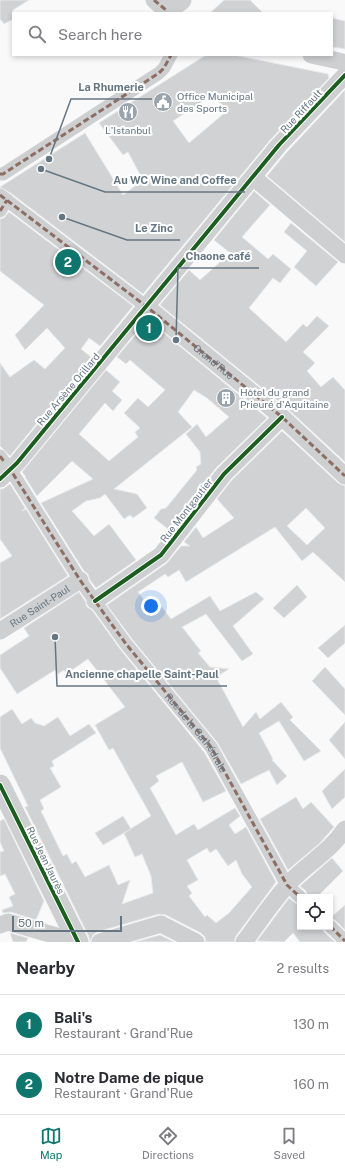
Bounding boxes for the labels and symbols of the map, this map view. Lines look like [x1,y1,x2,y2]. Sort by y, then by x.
callout: La Rhumerie [71,76,152,99]
text: La Rhumerie [78,81,144,93]
street label: Rue Riffault [278,87,324,135]
place label: Office Municipal des Sports [177,90,253,114]
public building icon: Office Municipal des Sports [152,91,174,113]
restaurant icon: L'Istanbul [117,101,139,123]
place label: L'Istanbul [105,124,151,136]
callout: Au WC Wine and Coffee [105,169,245,192]
text: Au WC Wine and Coffee [113,174,237,186]
callout: Le Zinc [127,217,180,240]
text: Le Zinc [135,222,173,234]
callout: Chaone café [178,245,259,268]
pin: 2 [55,247,81,277]
text: Chaone café [186,250,250,262]
pin: 1 [136,313,162,343]
street label: Grand'Rue [191,341,237,382]
street label: Rue Arsène Orillard [34,350,102,428]
place label: Hôtel du grand Prieuré d'Aquitaine [240,386,329,410]
building icon: Hôtel du grand Prieuré d'Aquitaine [215,387,237,409]
street label: Rue Montgautier [157,476,215,544]
street label: Rue Saint-Paul [7,582,72,629]
your location [141,596,161,616]
callout: Ancienne chapelle Saint-Paul [57,663,227,686]
text: Ancienne chapelle Saint-Paul [65,668,219,680]
street label: Rue de la Cathédrale [163,690,230,775]
street label: Rue Jean Jaurès [24,824,68,896]
scale bar [12,914,122,933]

